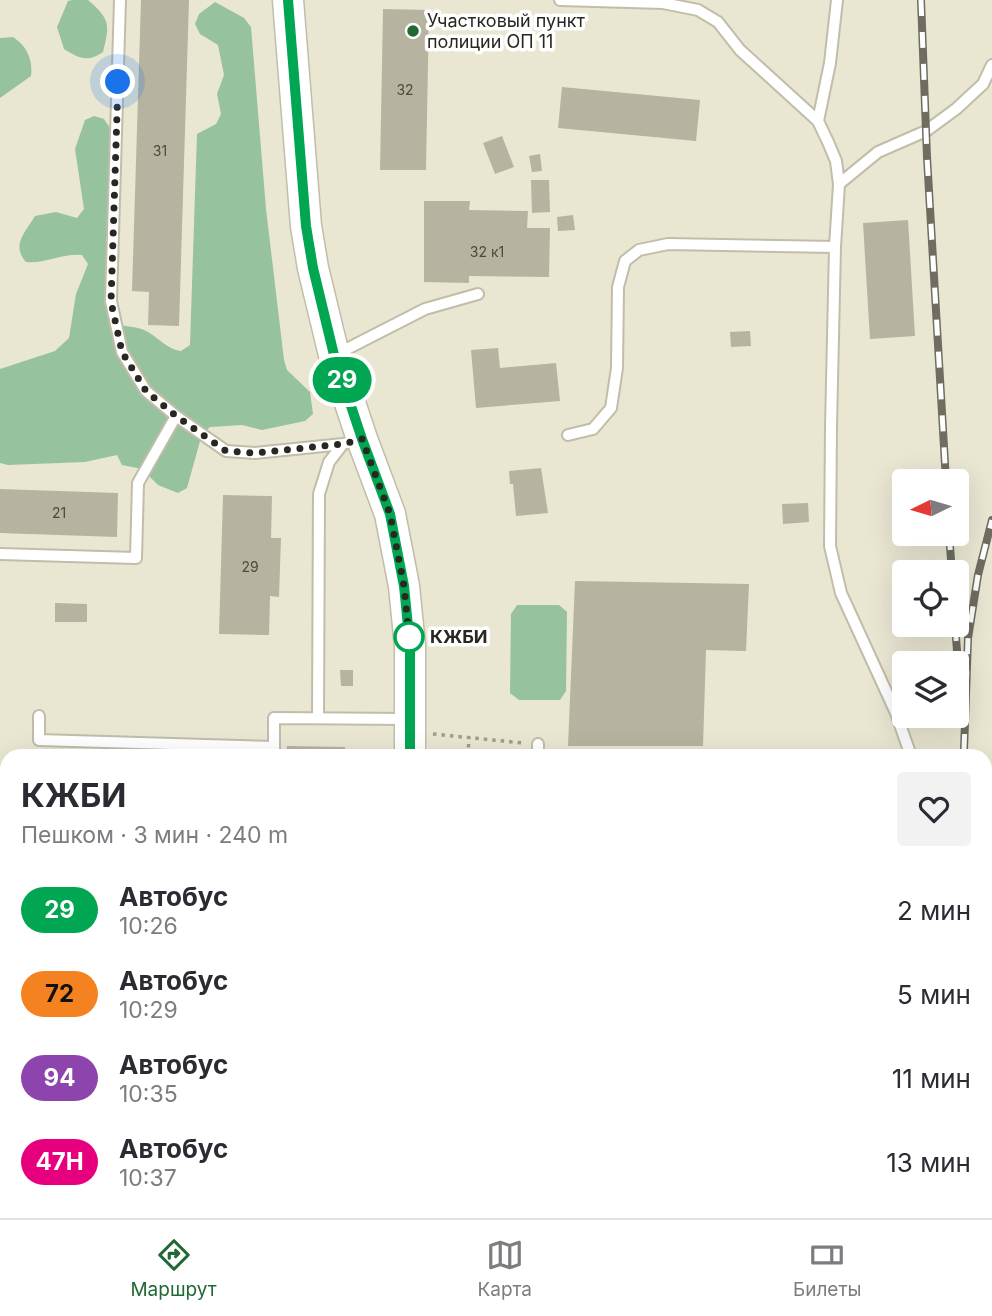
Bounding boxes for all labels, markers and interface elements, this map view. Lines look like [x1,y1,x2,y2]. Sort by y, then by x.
place label: Участковый пункт полиции ОП 11 [427,10,586,52]
marker: Участковый пункт полиции ОП 11 [405,23,421,39]
your location [100,64,135,99]
house number: 32 [396,81,414,98]
house number: 31 [153,142,167,159]
house number: 32 к1 [470,243,504,260]
line badge: 29 [310,357,374,403]
text: 29 [327,365,357,394]
north arrow [892,469,970,546]
map controls [892,469,969,728]
house number: 21 [52,504,66,521]
house number: 29 [241,558,259,575]
button: locate [892,560,969,637]
marker: КЖБИ [394,622,424,652]
place label: КЖБИ [430,626,488,647]
button: layers [892,651,969,728]
button: heart [897,772,971,846]
text: КЖБИ [21,775,127,815]
text: Пешком · 3 мин · 240 m [21,821,288,849]
text: Автобус [119,881,228,912]
text: 29 [44,895,75,924]
text: 2 мин [897,895,971,926]
text: 10:26 [119,912,178,940]
text: Автобус [119,965,228,996]
text: 72 [45,979,74,1008]
text: 5 мин [897,979,971,1010]
text: 10:29 [119,996,178,1024]
text: Автобус [119,1049,228,1080]
text: 94 [44,1063,75,1092]
text: 11 мин [892,1063,971,1094]
text: 10:35 [119,1080,178,1108]
text: Автобус [119,1133,228,1164]
text: 47Н [35,1147,84,1176]
text: 13 мин [886,1147,971,1178]
text: 10:37 [119,1164,177,1192]
tab: Маршрут [130,1236,217,1301]
tab: Карта [477,1236,532,1301]
tab: Билеты [793,1236,862,1301]

